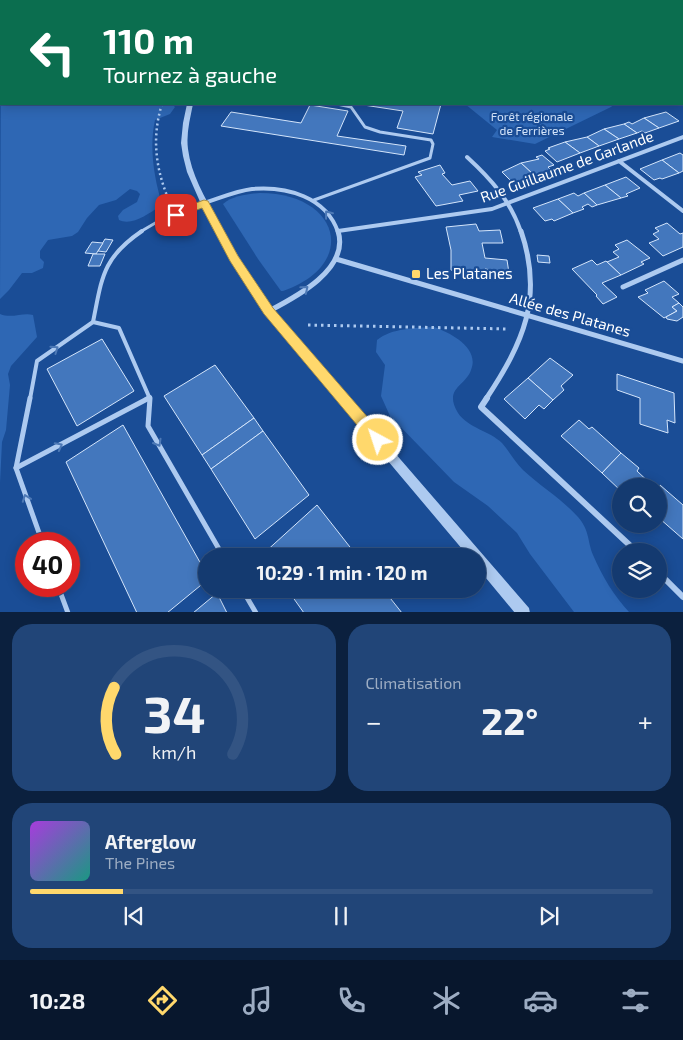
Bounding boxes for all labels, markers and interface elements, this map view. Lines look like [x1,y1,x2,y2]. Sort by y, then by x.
text: 110 m [103,19,194,61]
icon: left [20,20,85,85]
text: Tournez à gauche [103,61,277,87]
park label: Forêt régionale de Ferrières [491,109,573,137]
street label: Rue Guillaume de Garlande [478,126,656,206]
pin [155,194,197,236]
icon: arrive [162,201,190,229]
one-way arrow [326,211,334,220]
place label: Les Platanes [426,264,513,282]
marker: Les Platanes [410,268,422,280]
one-way arrow [299,287,308,295]
street label: Allée des Platanes [508,288,633,340]
one-way arrow [49,346,59,355]
position arrow [351,413,403,465]
one-way arrow [151,437,161,446]
one-way arrow [53,442,62,452]
map controls [612,478,667,598]
button: search [612,478,667,533]
one-way arrow [22,494,32,503]
speed limit sign: 40 [15,532,80,597]
button: layers [612,543,667,598]
text: 10:29 · 1 min · 120 m [256,561,428,584]
text: Climatisation [366,673,462,692]
text: 34 [142,681,205,743]
text: 22° [481,697,538,743]
text: − [366,704,382,738]
text: + [638,704,653,738]
text: km/h [152,741,196,763]
text: Afterglow [105,830,196,853]
text: The Pines [105,853,175,872]
icon: previous [120,902,148,930]
icon: pause [327,902,355,930]
icon: next [535,902,563,930]
icon: directions [145,983,180,1018]
icon: music [240,983,275,1018]
icon: phone [334,983,369,1018]
icon: climate [429,983,464,1018]
icon: car [523,983,558,1018]
icon: filters [618,983,653,1018]
text: 10:28 [30,987,85,1013]

